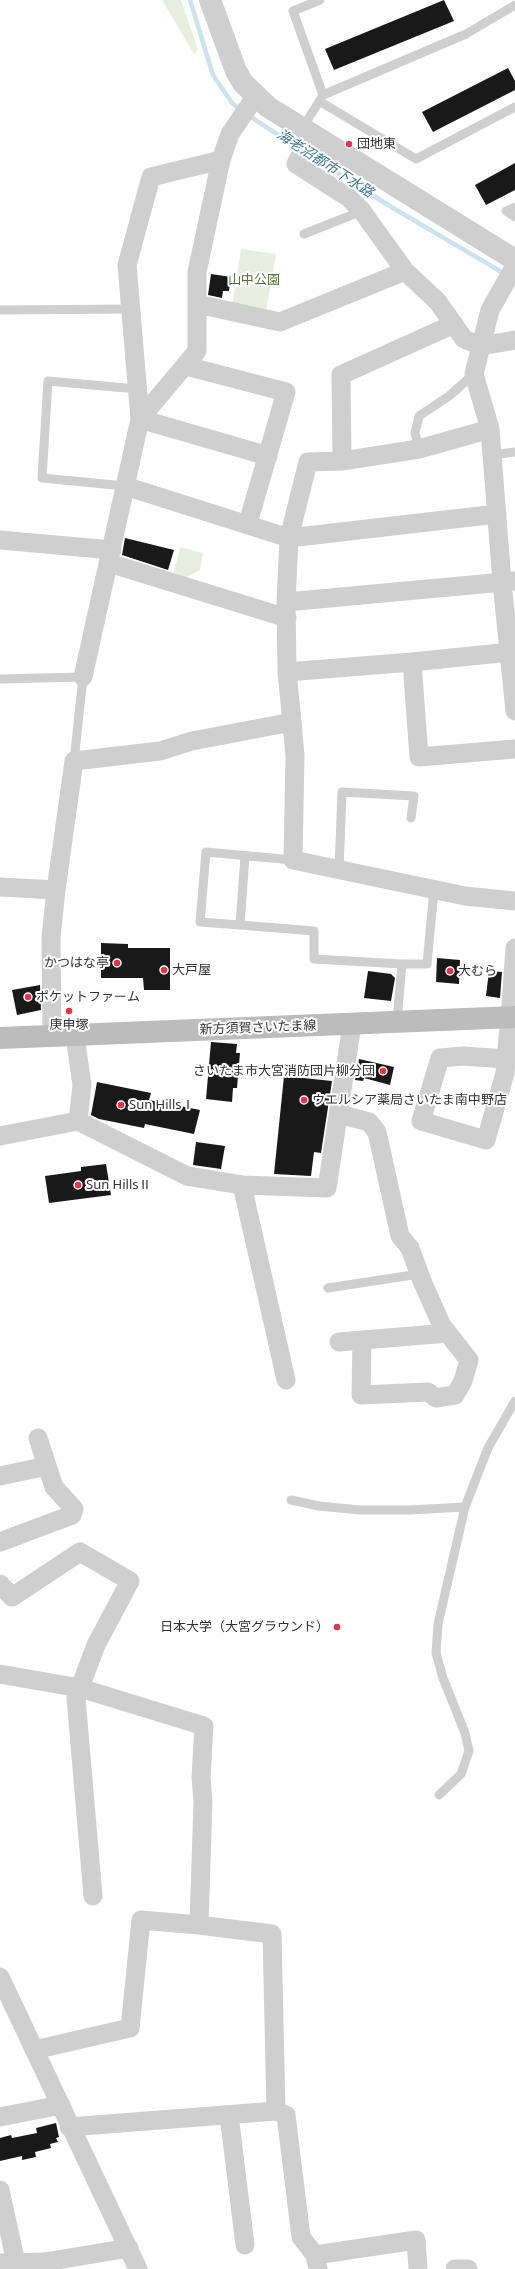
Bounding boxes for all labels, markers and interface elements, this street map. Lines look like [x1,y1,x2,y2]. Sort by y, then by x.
water label: 海老沼都市下水路 [273,126,377,202]
place label: 団地東 [357,136,396,152]
marker: 団地東 [344,139,354,149]
park label: 山中公園 [228,272,280,288]
place label: かつはな亭 [44,955,109,971]
marker: かつはな亭 [112,958,122,968]
place label: 大戸屋 [172,962,211,978]
place label: 大むら [458,963,497,979]
marker: 大戸屋 [159,965,169,975]
marker: 大むら [445,966,455,976]
place label: ポケットファーム [36,989,140,1005]
marker: ポケットファーム [23,992,33,1002]
marker: 庚申塚 [64,1006,74,1016]
place label: 庚申塚 [50,1017,88,1033]
street label: 新方須賀さいたま線 [199,1018,317,1038]
place label: さいたま市大宮消防団片柳分団 [193,1063,375,1079]
marker: さいたま市大宮消防団片柳分団 [378,1066,388,1076]
place label: ウエルシア薬局さいたま南中野店 [312,1092,507,1108]
marker: ウエルシア薬局さいたま南中野店 [299,1095,309,1105]
place label: Sun HillsⅠ [129,1097,195,1113]
marker: Sun HillsⅠ [116,1100,126,1110]
place label: Sun HillsⅡ [86,1177,152,1193]
marker: Sun HillsⅡ [73,1180,83,1190]
place label: 日本大学（大宮グラウンド） [160,1619,329,1635]
marker: 日本大学（大宮グラウンド） [332,1622,342,1632]

